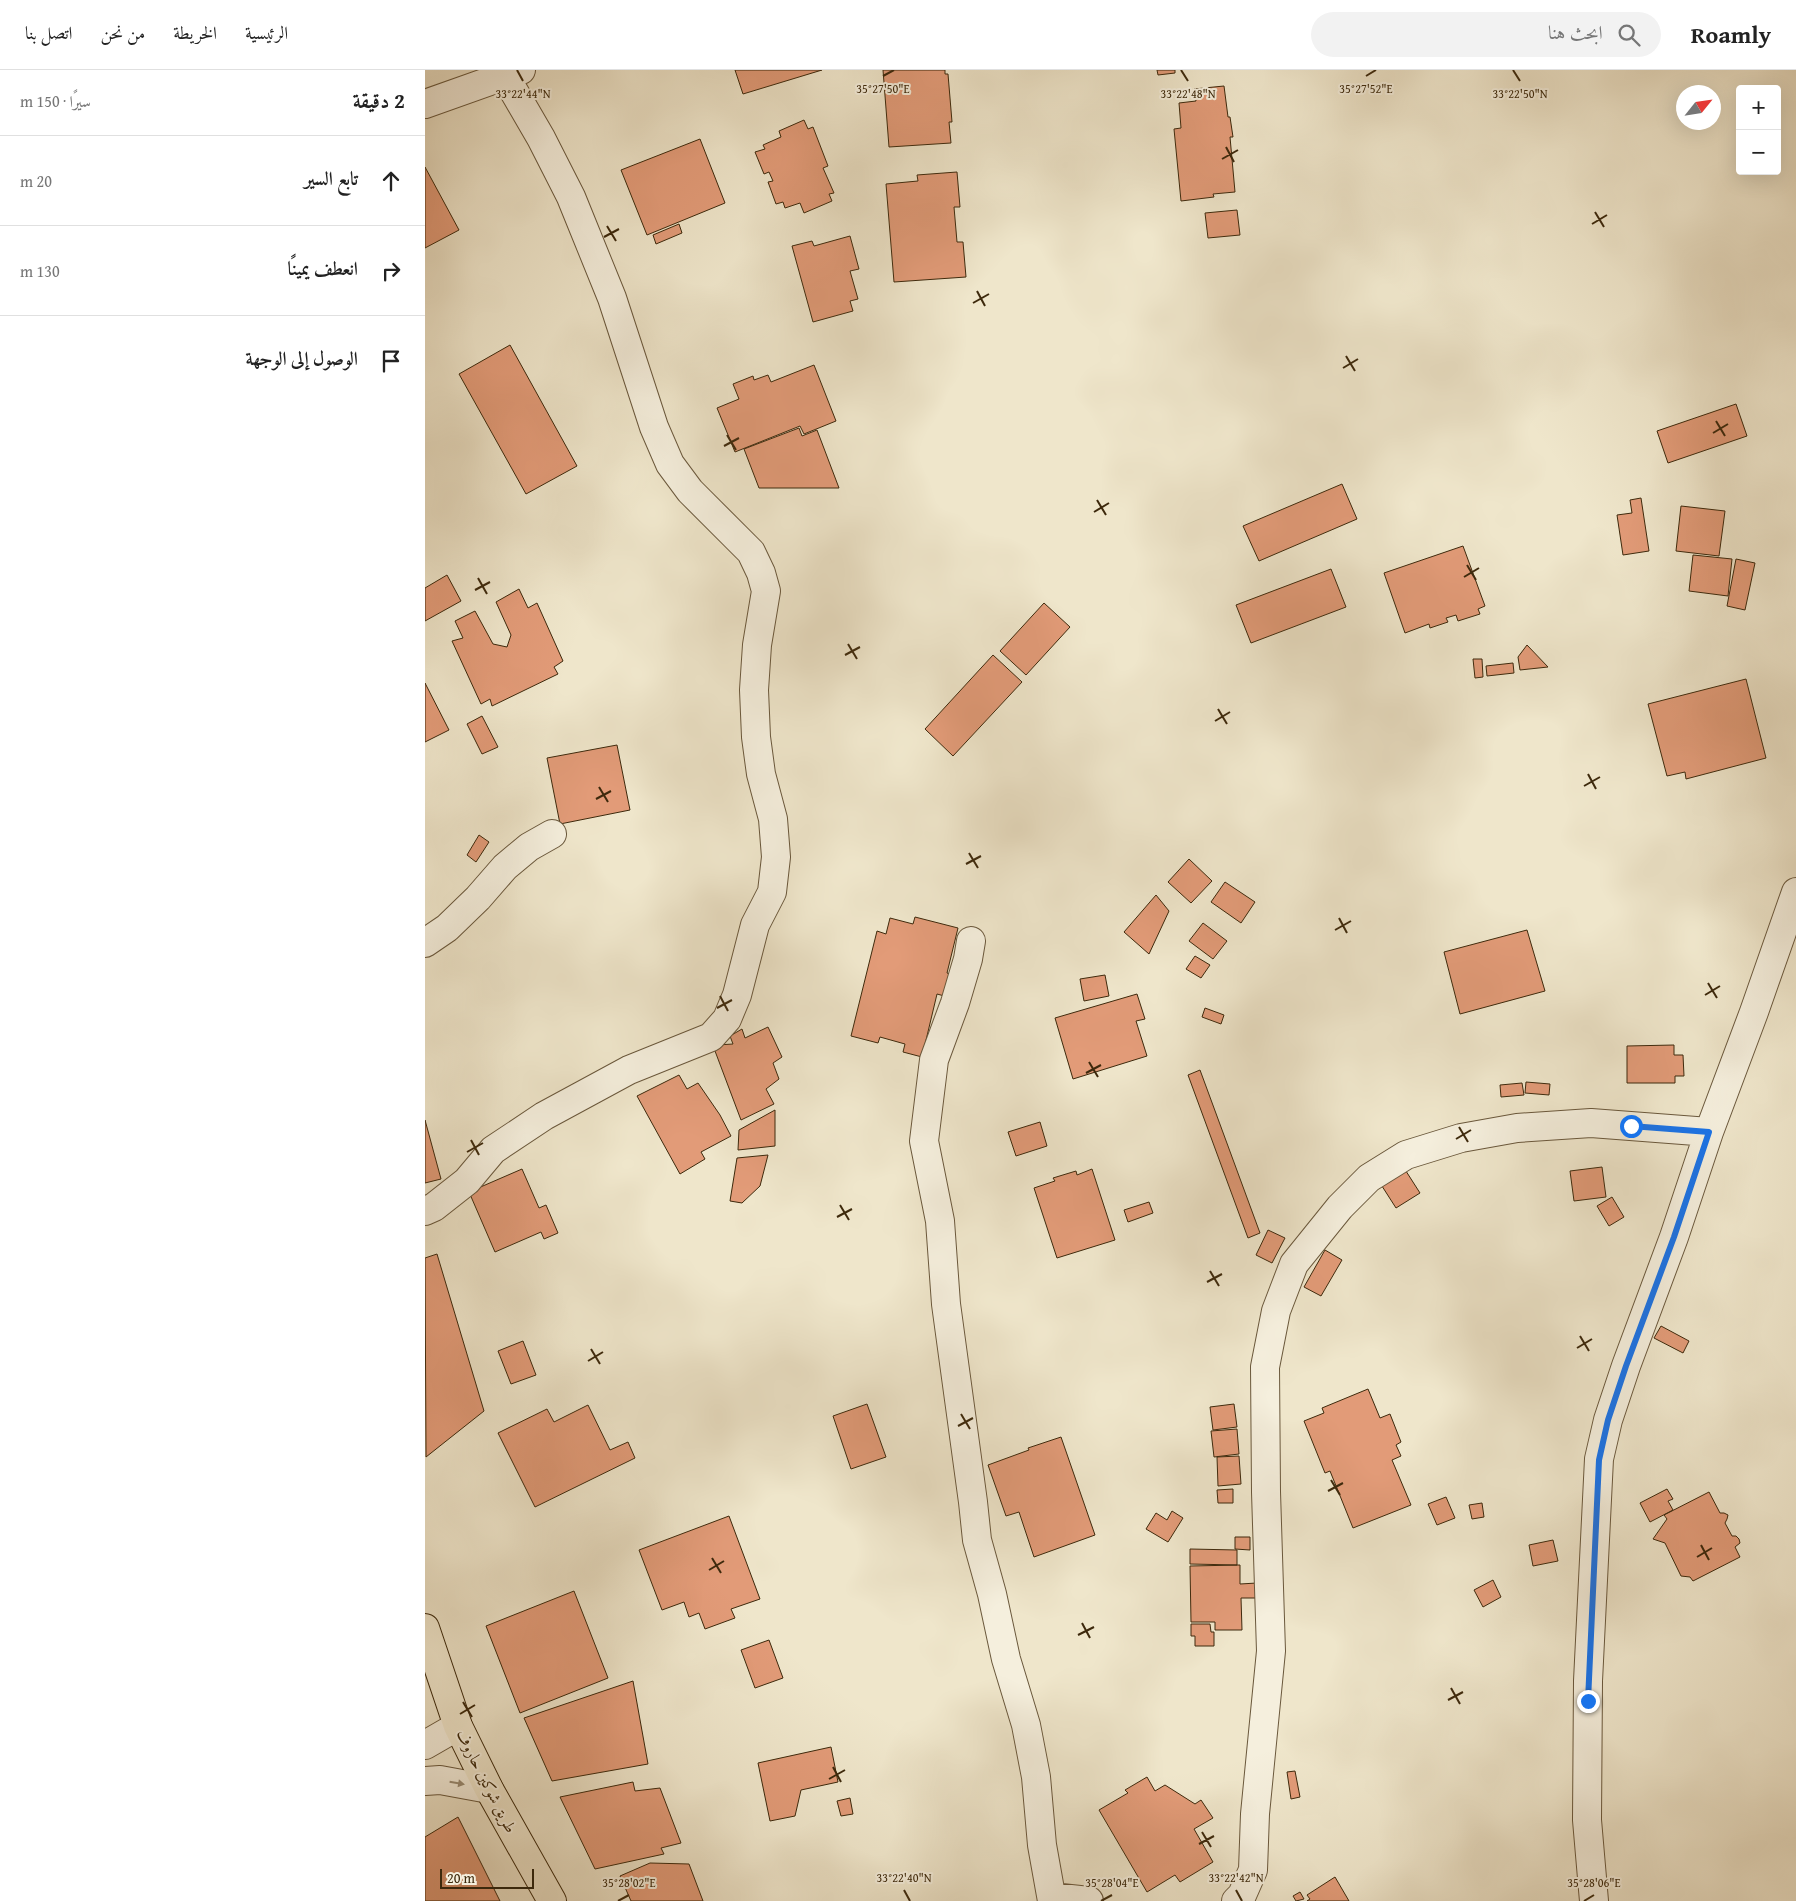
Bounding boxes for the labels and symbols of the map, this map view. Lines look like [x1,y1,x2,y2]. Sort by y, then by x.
text: 35°27'50"E [856,80,910,97]
text: 35°27'52"E [1339,80,1393,97]
text: 33°22'44"N [495,85,551,102]
text: 33°22'48"N [1160,85,1216,102]
text: 33°22'50"N [1492,85,1548,102]
north arrow [1676,85,1721,130]
route start [1620,1115,1643,1138]
route end [1577,1690,1600,1713]
street label: طريق شوكين حاروف [451,1725,523,1837]
one-way arrow [449,1780,465,1788]
scale bar [440,1866,534,1889]
text: 33°22'40"N [876,1869,932,1886]
text: 33°22'42"N [1208,1869,1264,1886]
text: 35°28'02"E [602,1874,656,1891]
text: 35°28'04"E [1085,1874,1139,1891]
text: 35°28'06"E [1567,1874,1621,1891]

